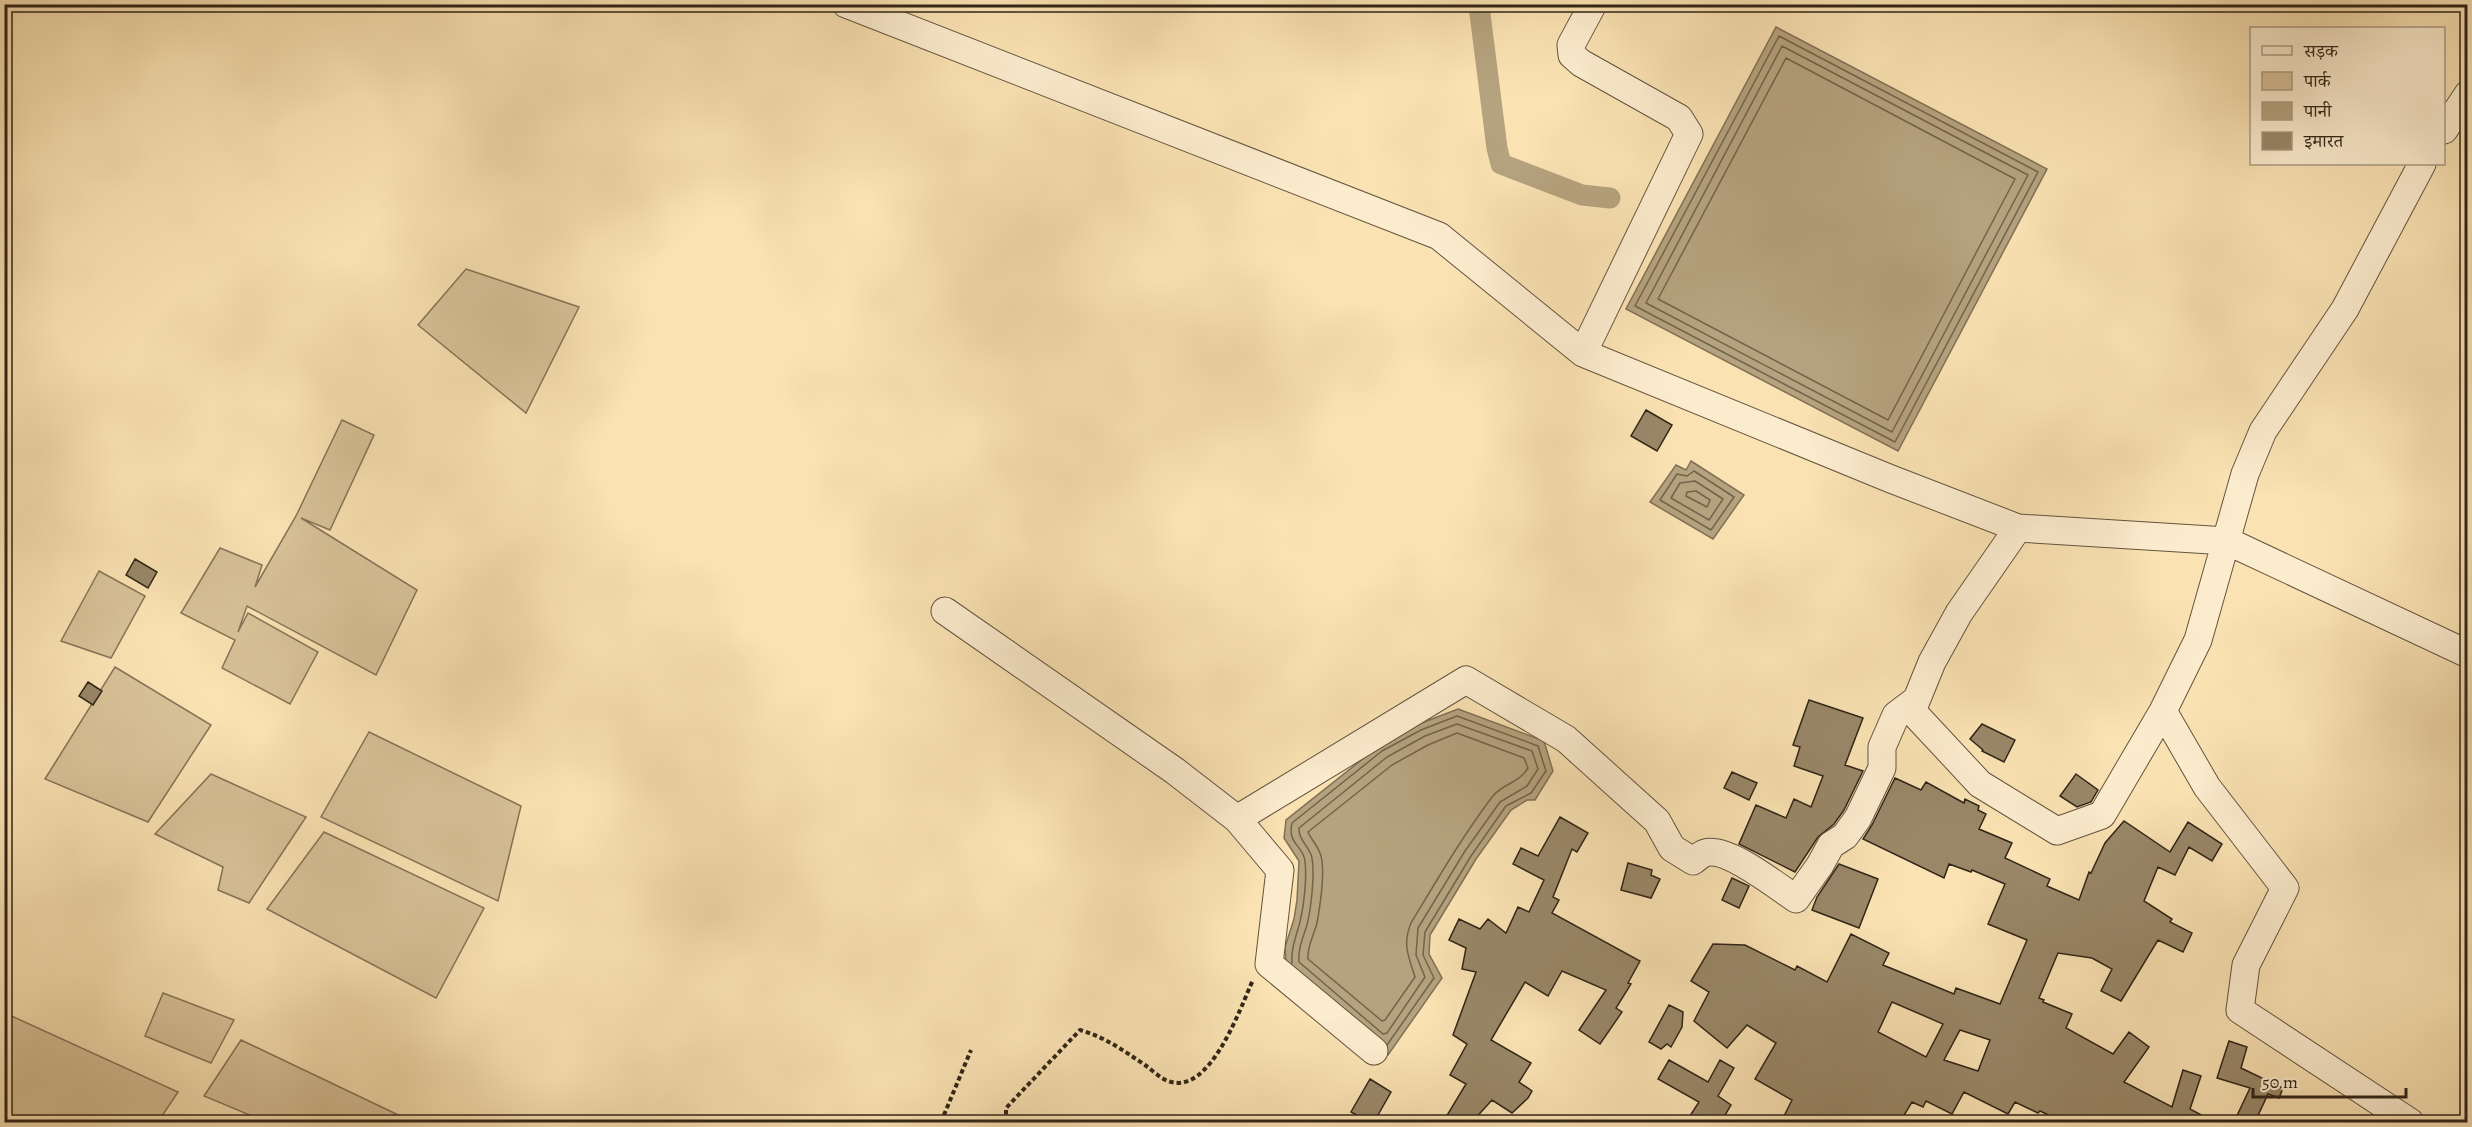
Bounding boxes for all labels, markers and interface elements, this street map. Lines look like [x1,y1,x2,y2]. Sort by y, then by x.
legend [2250,27,2445,165]
text: सड़क [2303,39,2339,63]
text: पार्क [2303,69,2332,93]
text: पानी [2303,99,2333,123]
text: इमारत [2303,129,2344,153]
scale bar [2253,1061,2406,1099]
text: 50 m [2262,1070,2298,1094]

